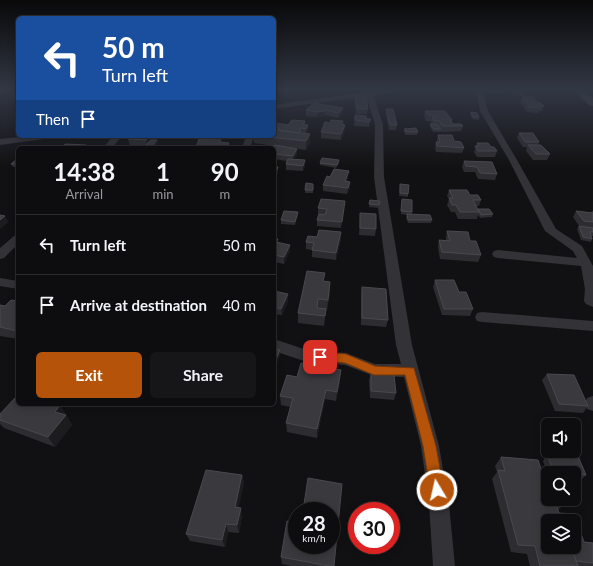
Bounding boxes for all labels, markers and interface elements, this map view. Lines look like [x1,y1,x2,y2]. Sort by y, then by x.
text: 50 m [102,30,165,64]
icon: left [36,32,88,84]
text: Turn left [102,64,168,86]
icon: arrive [77,108,99,130]
text: Then [36,110,69,128]
text: 14:38 [53,157,115,186]
text: 1 [156,157,170,186]
text: 90 [211,157,239,186]
text: Arrival [66,186,103,202]
text: min [152,186,174,202]
text: m [219,186,230,202]
icon: left [36,234,58,256]
text: Turn left [70,236,126,254]
text: 50 m [222,236,256,254]
icon: arrive [36,294,58,316]
text: Arrive at destination [70,296,207,314]
text: 40 m [222,296,256,314]
pin [303,340,337,374]
icon: arrive [309,346,331,368]
button: Exit [36,352,142,398]
button: Share [150,352,256,398]
map controls [541,418,581,554]
button: sound [541,418,581,458]
button: search [541,466,581,506]
position arrow [416,469,458,511]
speed limit sign: 30 [348,502,400,554]
text: 28 [302,511,326,535]
button: layers [541,514,581,554]
text: km/h [302,532,326,544]

